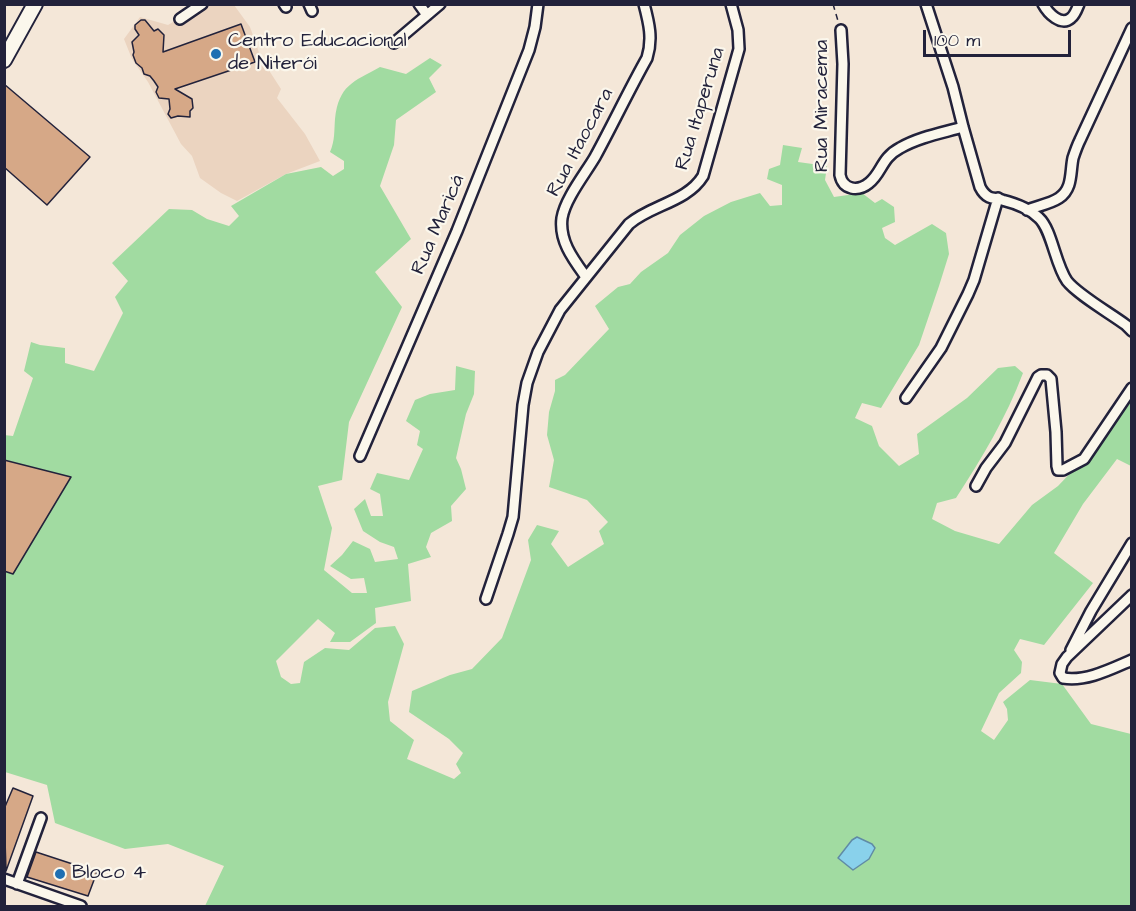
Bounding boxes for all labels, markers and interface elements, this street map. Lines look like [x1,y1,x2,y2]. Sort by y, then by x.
scale bar [926,18,1074,56]
text: 100 m [934,28,980,53]
place label: Centro Educacional de Niterói [228,30,407,77]
street label: Rua Miracema [811,40,835,172]
street label: Rua Itaperuna [671,45,731,173]
marker: Centro Educacional de Niterói [209,47,223,61]
street label: Rua Itaocara [542,85,620,201]
street label: Rua Maricá [407,171,471,279]
place label: Bloco 4 [72,862,146,886]
marker: Bloco 4 [53,867,67,881]

